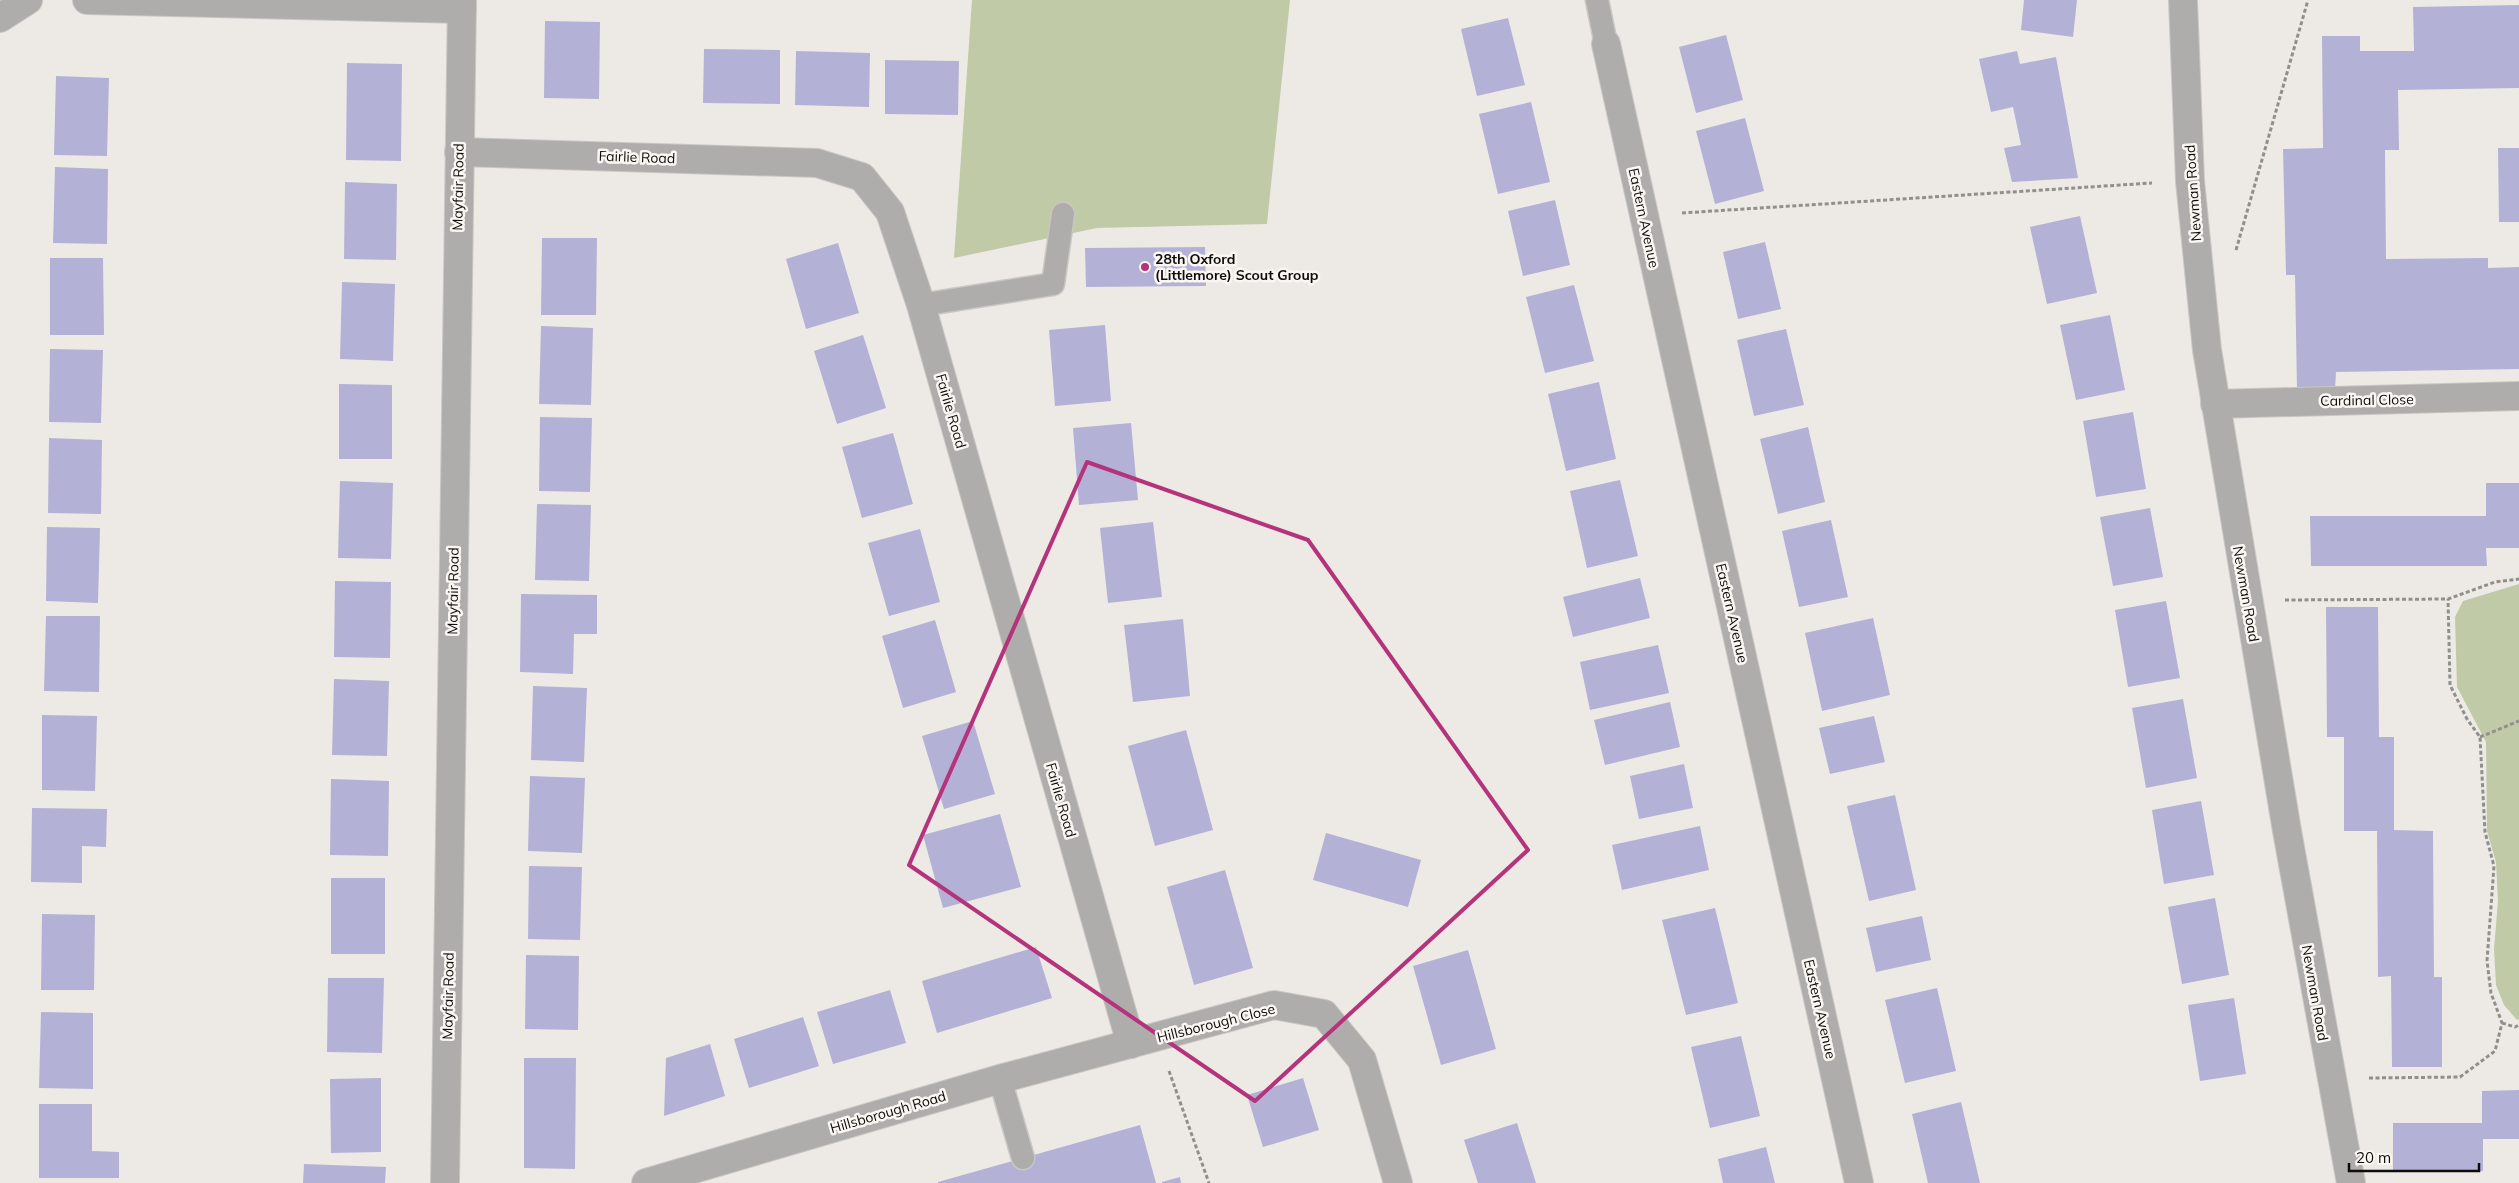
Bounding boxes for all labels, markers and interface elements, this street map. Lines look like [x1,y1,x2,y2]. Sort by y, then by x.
street label: Mayfair Road [448,143,468,231]
street label: Newman Road [2181,144,2205,242]
street label: Fairlie Road [598,147,676,167]
street label: Eastern Avenue [1625,166,1663,270]
place label: 28th Oxford (Littlemore) Scout Group [1155,250,1319,284]
marker: 28th Oxford (Littlemore) Scout Group [1139,261,1151,273]
street label: Fairlie Road [932,372,970,450]
street label: Cardinal Close [2320,390,2414,410]
street label: Newman Road [2229,545,2263,643]
street label: Mayfair Road [443,547,463,635]
street label: Eastern Avenue [1712,561,1752,665]
street label: Fairlie Road [1042,761,1080,839]
street label: Newman Road [2298,944,2332,1042]
street label: Mayfair Road [438,952,458,1040]
street label: Eastern Avenue [1800,957,1840,1061]
street label: Hillsborough Close [1155,1000,1277,1046]
street label: Hillsborough Road [828,1087,948,1137]
scale bar [2349,1140,2479,1172]
text: 20 m [2356,1148,2391,1167]

